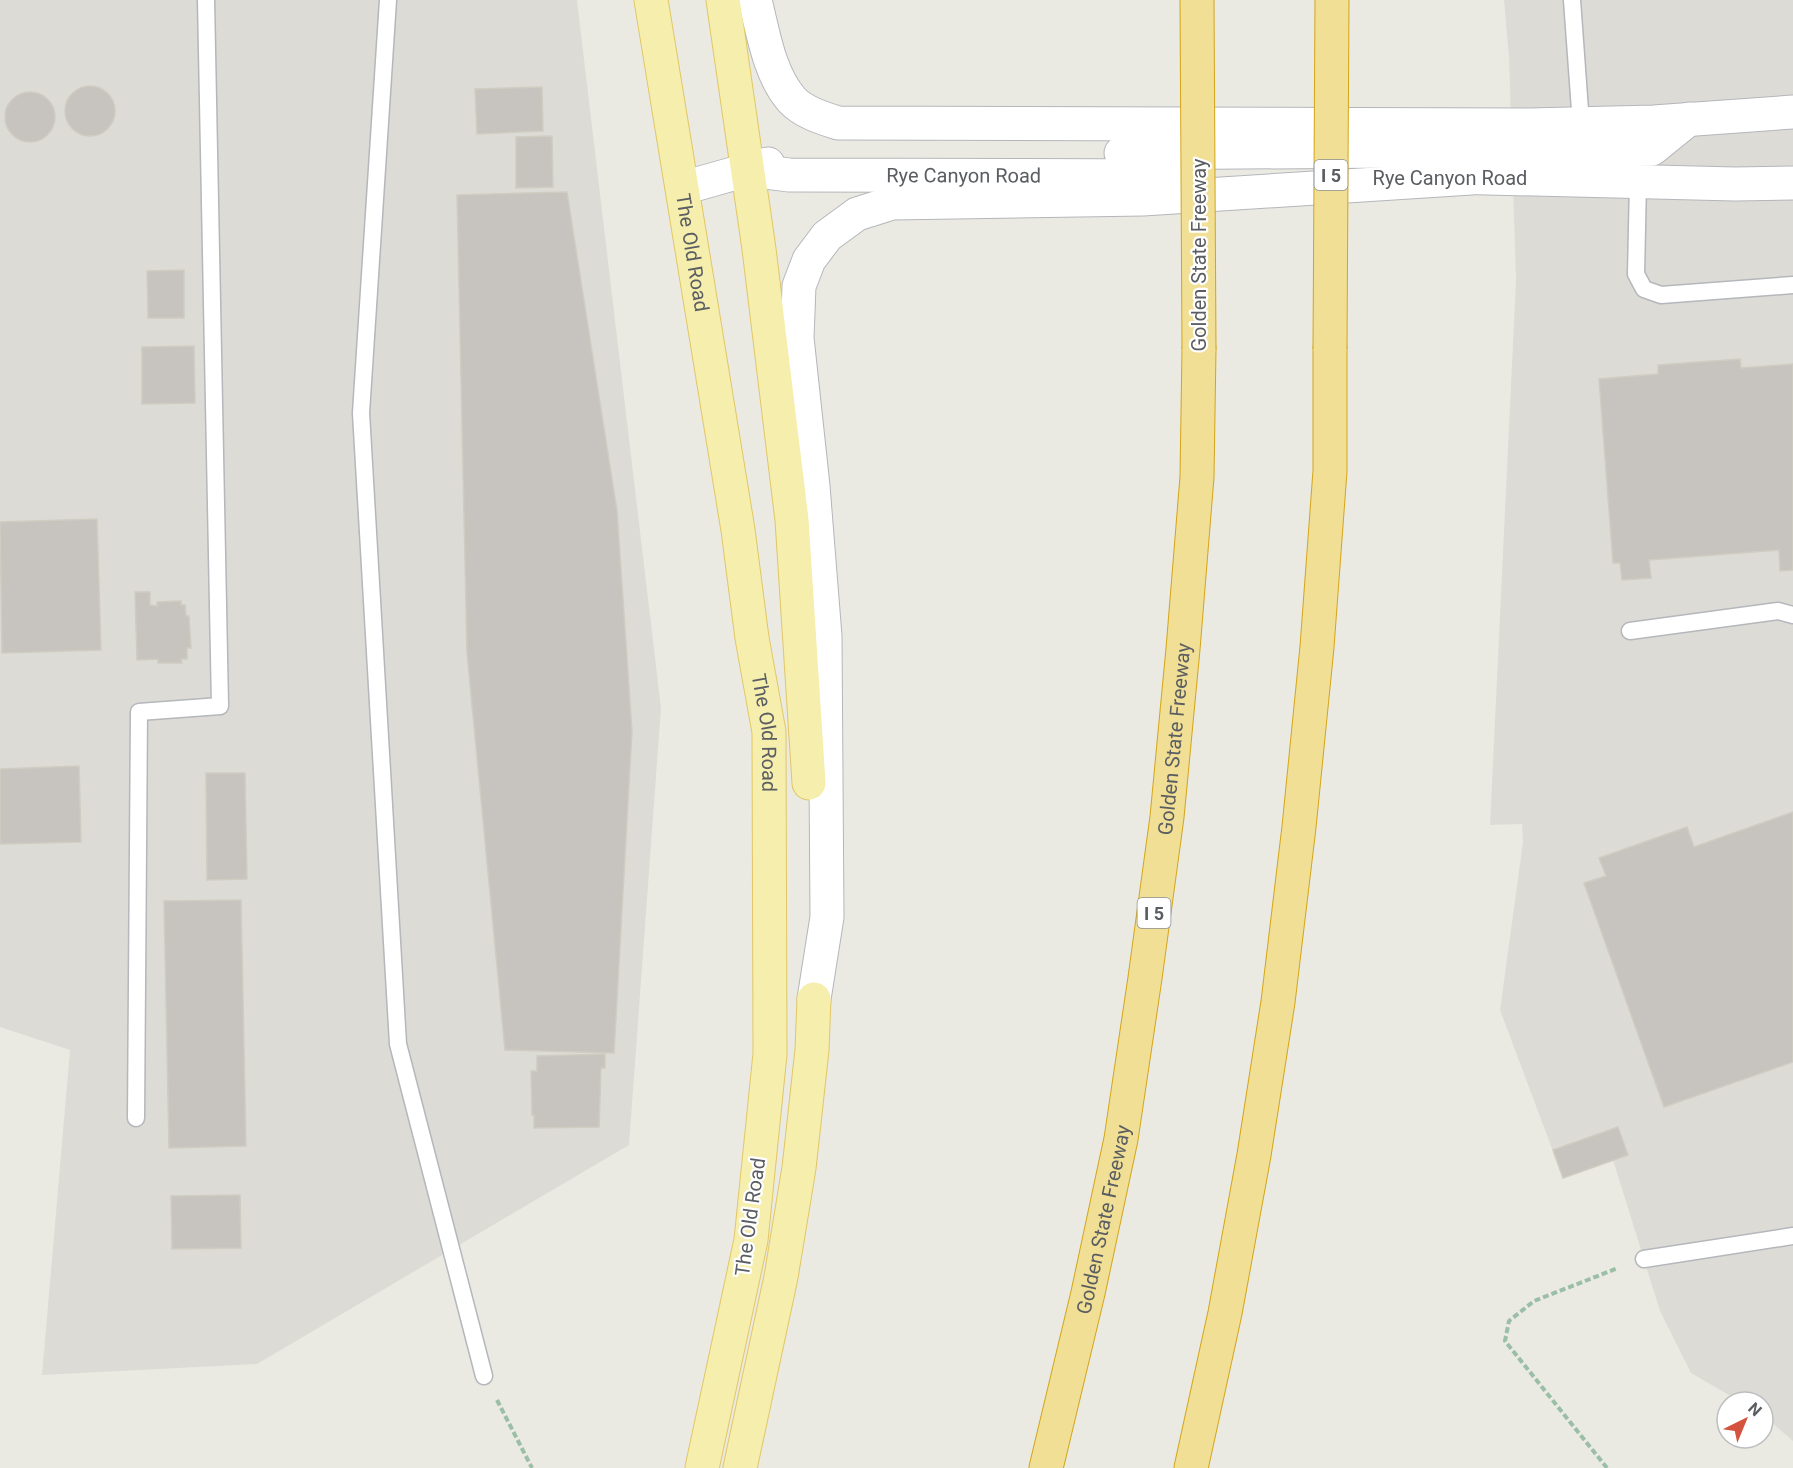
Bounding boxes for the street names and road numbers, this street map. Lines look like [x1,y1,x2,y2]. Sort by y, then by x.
street label: Golden State Freeway [1187,158,1211,352]
road number: I 5 [1314,160,1348,190]
street label: Rye Canyon Road [886,163,1041,188]
street label: Rye Canyon Road [1373,166,1527,190]
street label: The Old Road [671,192,714,313]
street label: Golden State Freeway [1153,641,1195,837]
street label: The Old Road [747,672,781,792]
road number: I 5 [1138,898,1170,928]
street label: Golden State Freeway [1071,1123,1135,1317]
street label: The Old Road [730,1156,770,1278]

